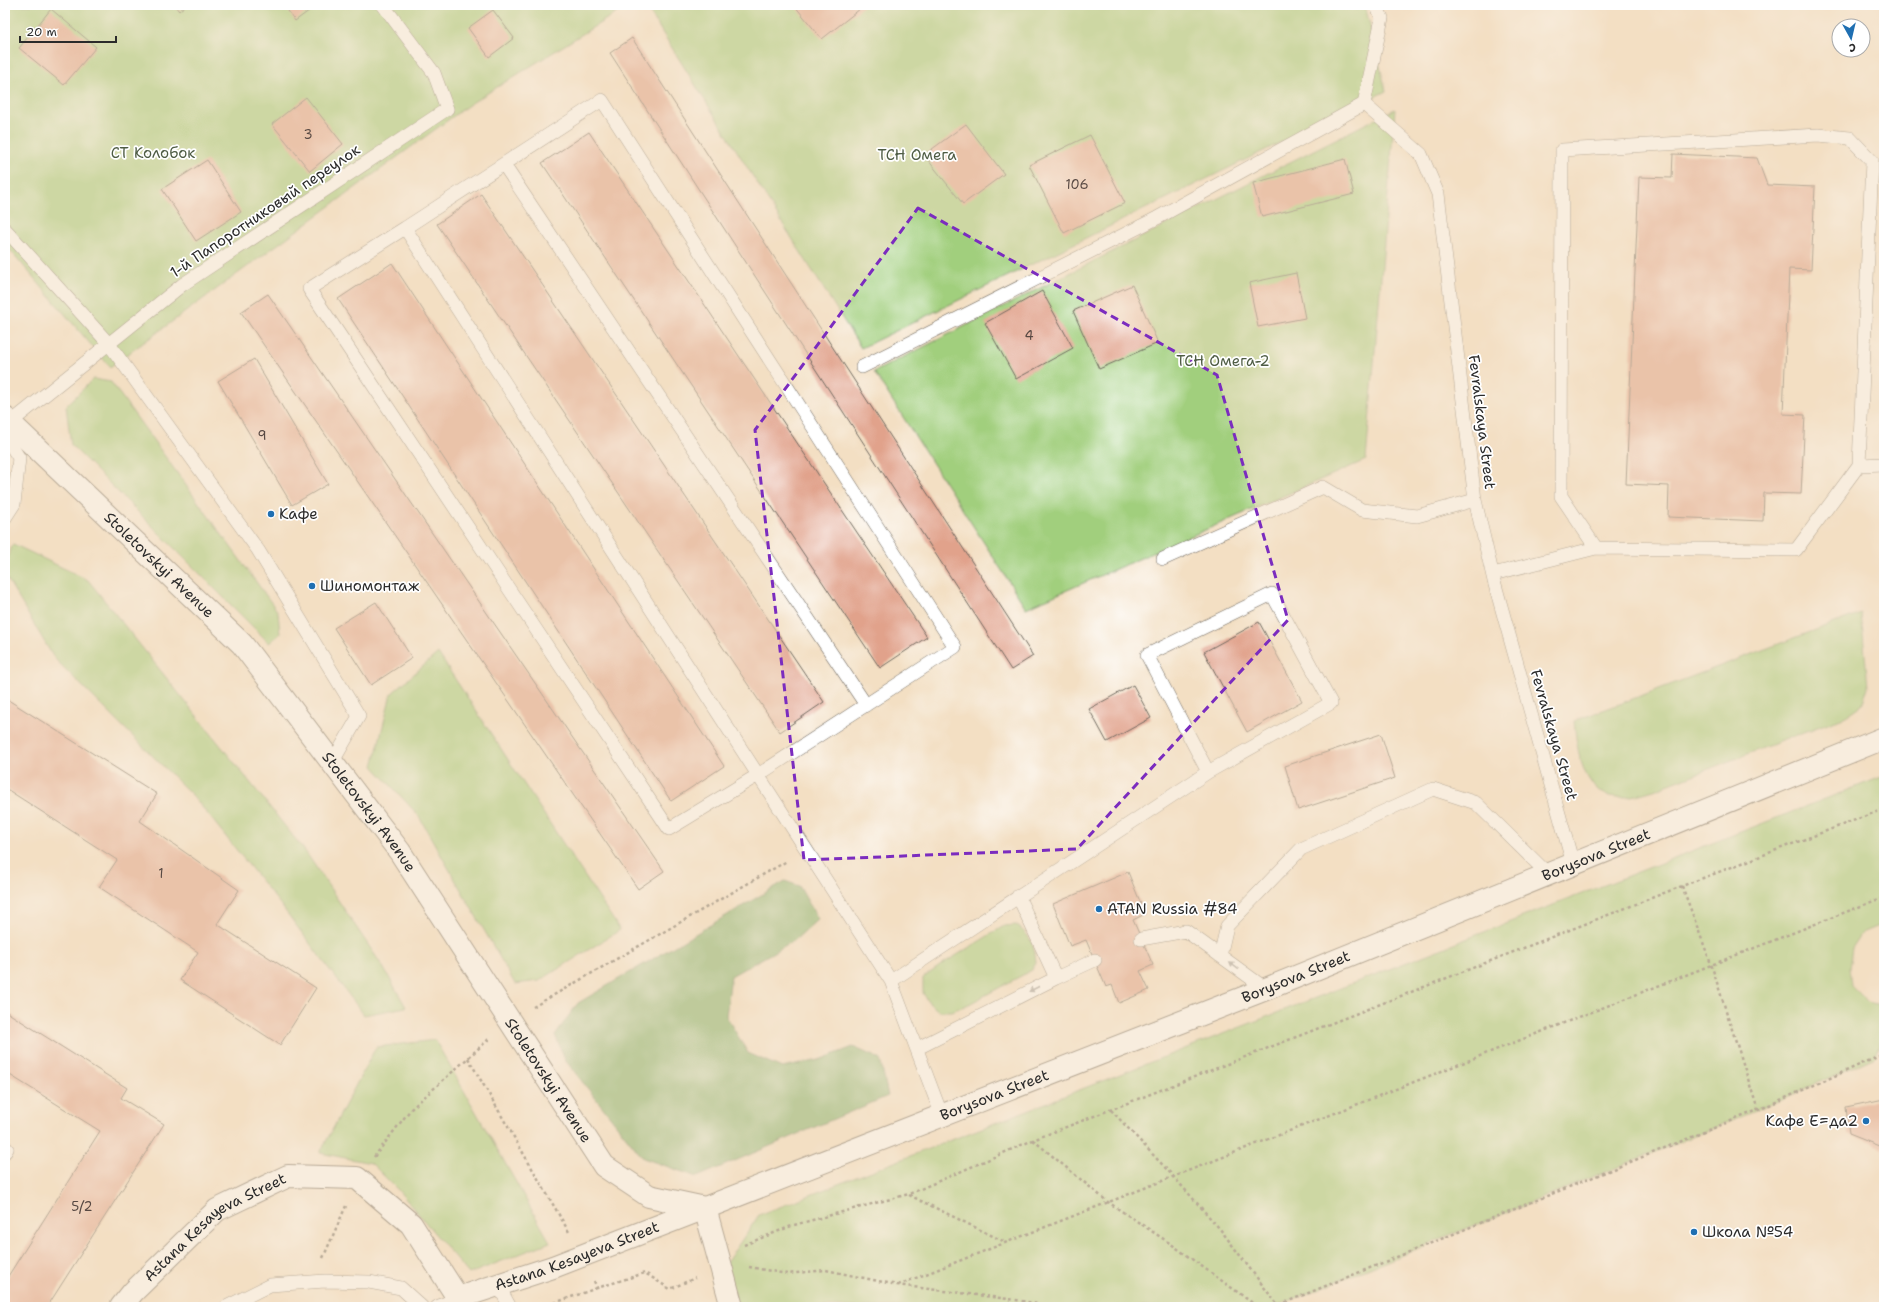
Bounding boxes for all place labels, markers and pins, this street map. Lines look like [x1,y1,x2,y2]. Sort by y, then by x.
place label: Кафе [279,504,318,524]
marker: Кафе [266,509,276,519]
place label: Шиномонтаж [320,576,420,596]
marker: Шиномонтаж [307,581,317,591]
place label: ATAN Russia #84 [1107,899,1238,919]
marker: ATAN Russia #84 [1094,904,1104,914]
place label: Кафе Е=да2 [1766,1111,1858,1131]
marker: Кафе Е=да2 [1861,1116,1871,1126]
place label: Школа №54 [1702,1222,1793,1242]
marker: Школа №54 [1689,1227,1699,1237]

